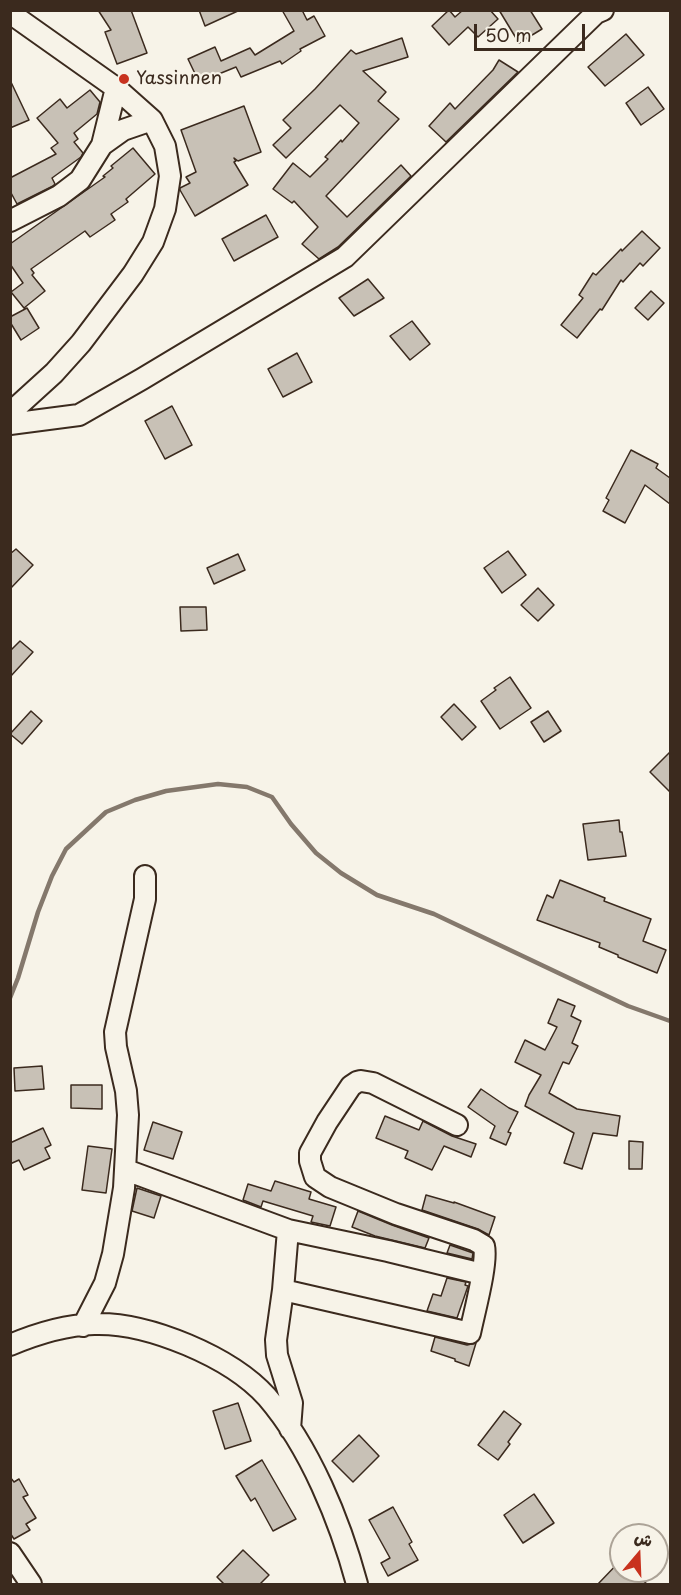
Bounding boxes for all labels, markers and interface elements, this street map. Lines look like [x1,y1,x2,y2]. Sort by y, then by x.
scale bar [477,12,588,50]
text: 50 m [485,21,532,48]
place label: Yassinnen [136,68,222,90]
marker: Yassinnen [117,72,131,86]
north arrow [609,1523,669,1583]
text: ش [632,1524,656,1552]

